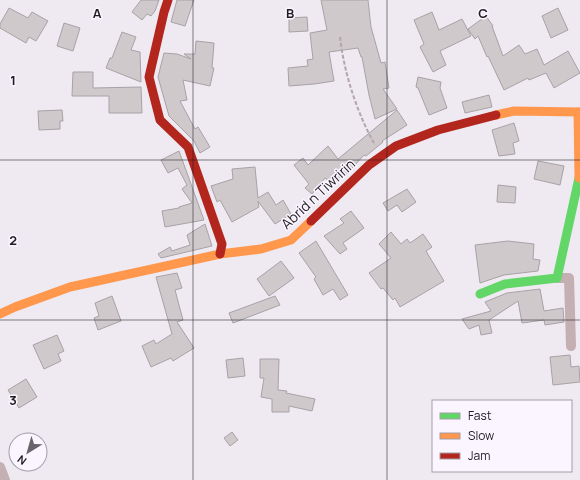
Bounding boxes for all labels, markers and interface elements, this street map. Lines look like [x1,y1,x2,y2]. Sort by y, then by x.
text: A [93,4,102,22]
text: B [286,4,294,22]
text: C [478,4,488,22]
text: 1 [10,71,16,89]
street label: Abrid n Tiwririn [276,154,359,233]
text: 2 [9,231,17,249]
text: 3 [9,391,17,409]
legend [432,400,572,472]
text: Fast [468,407,492,424]
text: Slow [468,427,494,444]
north arrow [8,432,48,472]
text: Jam [468,447,490,464]
text: N [14,452,29,469]

